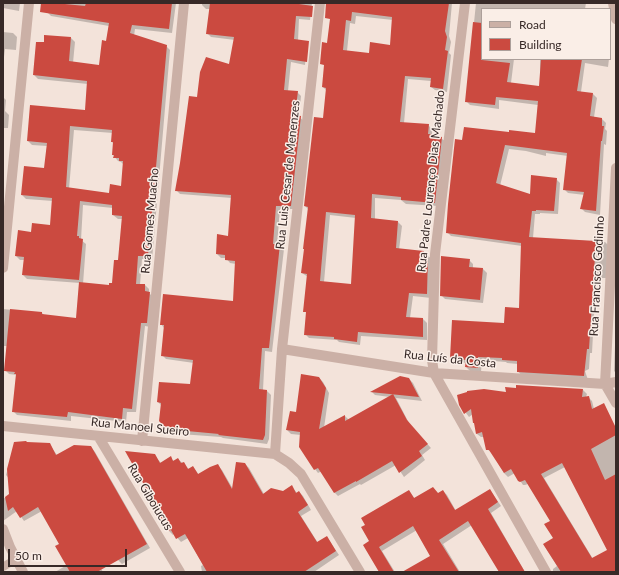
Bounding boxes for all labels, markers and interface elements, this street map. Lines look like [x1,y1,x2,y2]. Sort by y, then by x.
legend [481,8,611,60]
text: Road [519,17,546,32]
text: Building [519,37,562,52]
street label: Rua Padre Lourenço Dias Machado [414,89,448,273]
street label: Rua Luis Cesar de Menenzes [273,100,303,250]
street label: Rua Gomes Muacho [138,168,162,274]
street label: Rua Francisco Godinho [587,215,607,337]
street label: Rua Luís da Costa [403,347,497,371]
street label: Rua Manoel Sueiro [90,415,190,439]
street label: Rua Giboiucus [124,461,176,533]
scale bar [10,541,129,567]
text: 50 m [15,548,42,563]

